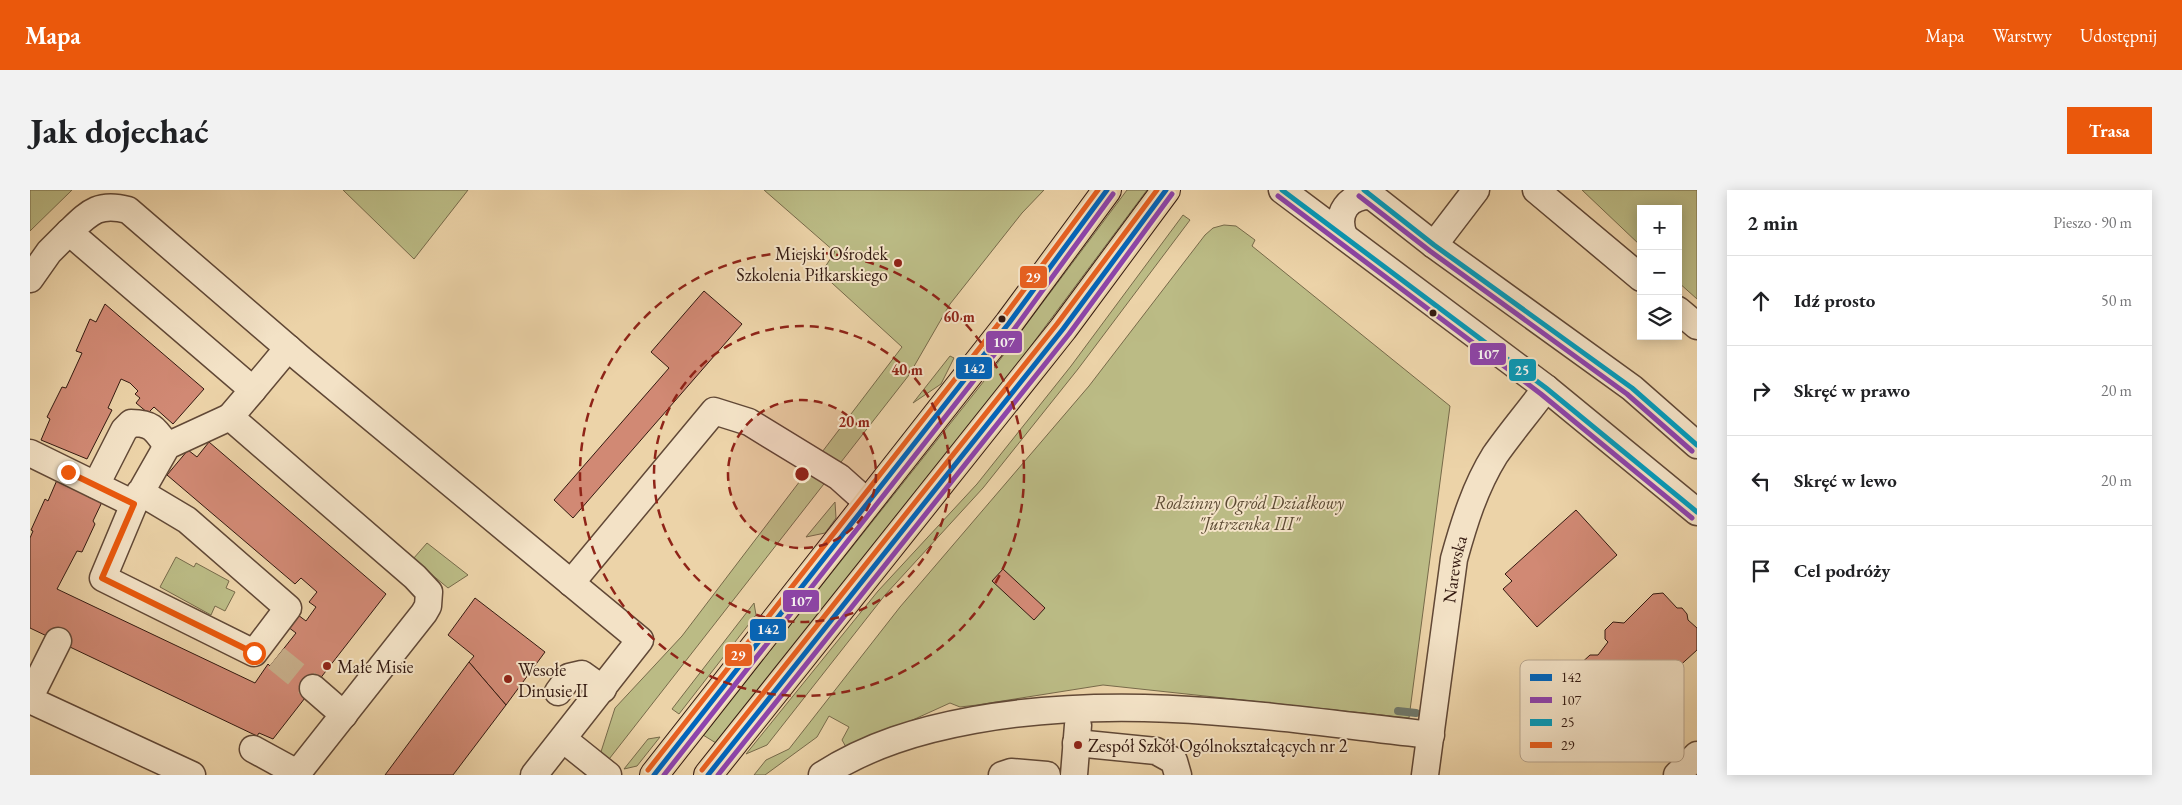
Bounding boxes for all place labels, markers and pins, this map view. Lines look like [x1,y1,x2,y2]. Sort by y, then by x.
place label: Miejski Ośrodek Szkolenia Piłkarskiego [736,242,889,286]
marker: Miejski Ośrodek Szkolenia Piłkarskiego [892,257,904,269]
unlabelled marker [1428,308,1438,318]
unlabelled marker [997,314,1007,324]
centre of rings [793,465,811,483]
place label: Małe Misie [337,655,414,678]
place label: Wesołe Dinusie II [518,658,588,702]
marker: Małe Misie [321,660,333,672]
marker: Wesołe Dinusie II [502,673,514,685]
place label: Zespół Szkół Ogólnokształcących nr 2 [1088,734,1348,757]
marker: Zespół Szkół Ogólnokształcących nr 2 [1072,739,1084,751]

